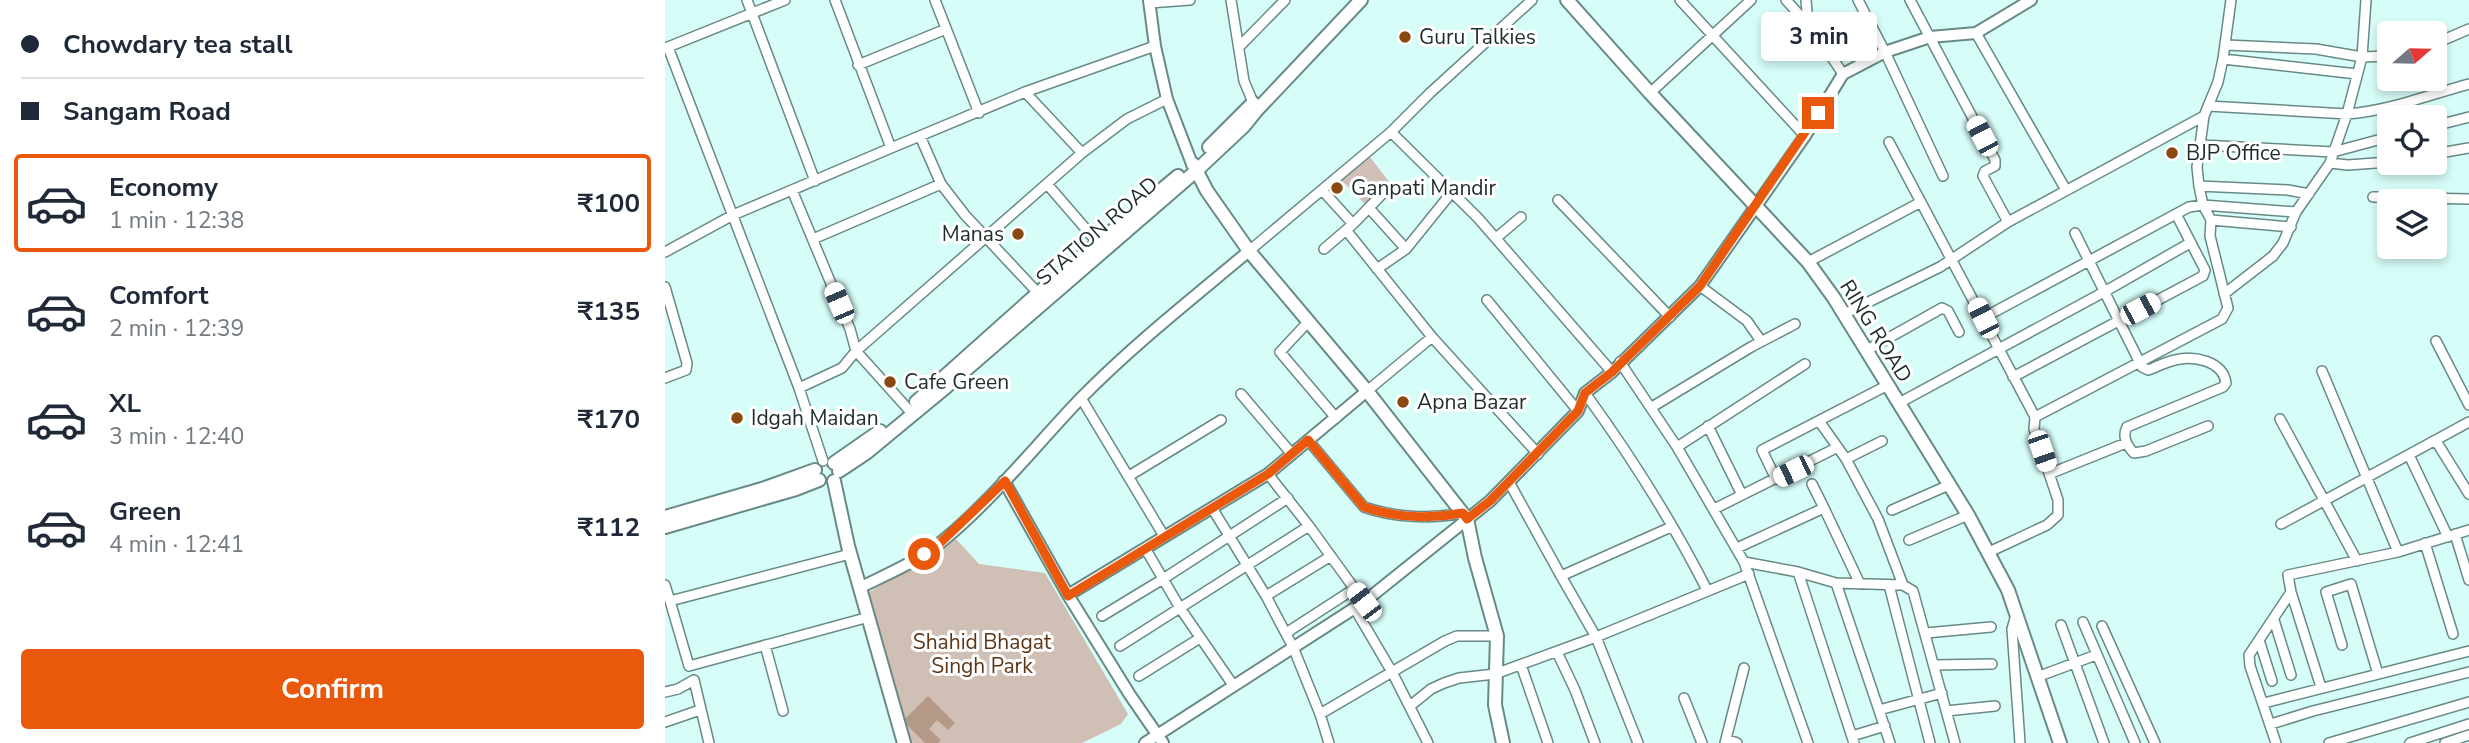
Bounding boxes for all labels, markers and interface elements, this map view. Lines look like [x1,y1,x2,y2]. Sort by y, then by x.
callout: 3 min [1760,11,1876,60]
text: 3 min [1789,21,1849,52]
north arrow [2377,21,2447,91]
map controls [2377,21,2447,259]
place label: Guru Talkies [1419,23,1536,51]
text: Chowdary tea stall [63,27,293,62]
marker: Guru Talkies [1397,29,1413,45]
text: Sangam Road [63,94,231,129]
route end [1802,97,1834,129]
button: locate [2377,105,2447,175]
car [1963,113,2002,159]
place label: BJP Office [2186,139,2281,167]
marker: BJP Office [2164,145,2180,161]
text: Economy [109,170,218,205]
street label: STATION ROAD [1030,170,1164,292]
icon: car [25,172,88,235]
place label: Ganpati Mandir [1351,174,1496,202]
marker: Ganpati Mandir [1329,180,1345,196]
text: ₹100 [578,186,640,221]
button: layers [2377,189,2447,259]
text: 1 min · 12:38 [109,205,244,236]
place label: Manas [942,220,1004,248]
marker: Manas [1010,226,1026,242]
street label: RING ROAD [1833,274,1919,388]
text: Comfort [109,278,209,313]
icon: car [25,280,88,343]
car [822,280,857,326]
car [2117,290,2164,328]
text: ₹135 [578,294,640,329]
car [1965,295,2002,341]
text: 2 min · 12:39 [109,313,244,344]
place label: Cafe Green [904,368,1009,396]
marker: Cafe Green [882,374,898,390]
text: XL [109,386,141,421]
icon: car [25,388,88,451]
place label: Apna Bazar [1417,388,1527,416]
marker: Apna Bazar [1395,394,1411,410]
text: ₹170 [578,402,640,437]
place label: Idgah Maidan [751,404,879,432]
marker: Idgah Maidan [729,410,745,426]
text: 3 min · 12:40 [109,421,244,452]
car [2026,428,2059,474]
car [1770,452,1817,490]
text: Green [109,494,182,529]
icon: car [25,496,88,559]
text: ₹112 [578,510,640,545]
text: 4 min · 12:41 [109,529,244,560]
route start [908,538,940,570]
car [1343,579,1386,625]
park label: Shahid Bhagat Singh Park [913,628,1052,680]
button: Confirm [21,649,644,729]

